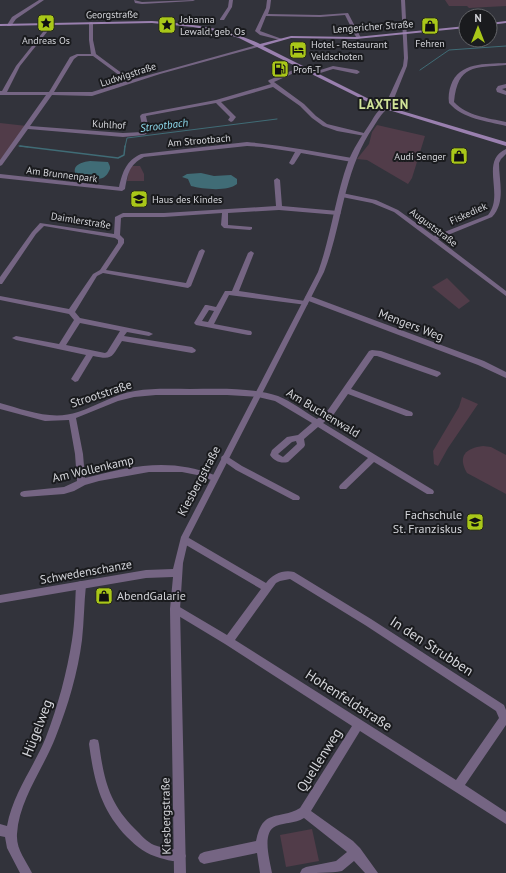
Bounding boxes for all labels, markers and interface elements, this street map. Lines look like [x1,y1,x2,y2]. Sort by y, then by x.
street label: Georgstraße [86,8,138,21]
north arrow [458,8,498,48]
text: N [474,11,482,25]
place icon: Andreas Os [36,13,56,33]
place label: Johanna Lewald, geb. Os [179,13,245,38]
place icon: Johanna Lewald, geb. Os [157,15,177,35]
shop icon: Fehren [420,16,440,36]
street label: Lengericher Straße [332,17,414,36]
place label: Andreas Os [22,34,70,47]
place label: Fehren [415,37,445,50]
place label: Hotel - Restaurant Veldschoten [310,38,388,63]
hotel icon: Hotel - Restaurant Veldschoten [288,40,308,60]
street label: Ludwigstraße [99,59,158,90]
fuel station icon: Profi-T [270,59,290,79]
place label: Profi-T [293,63,321,76]
district label: LAXTEN [359,96,409,113]
water label: Strootbach [139,115,189,135]
street label: Kuhlhof [92,117,127,132]
street label: Am Strootbach [167,131,231,150]
shop icon: Audi Senger [449,146,469,166]
place label: Audi Senger [394,150,447,163]
street label: Am Brunnenpark [26,164,98,185]
school or university icon: Haus des Kindes [129,189,149,209]
place label: Haus des Kindes [152,193,222,206]
street label: Fiskediek [447,199,489,227]
street label: Auguststraße [407,205,460,250]
street label: Daimlerstraße [50,209,112,232]
street label: Mengers Weg [376,305,446,344]
street label: Strootstraße [68,377,134,411]
street label: Am Buchenwald [284,385,363,440]
street label: Kiesbergstraße [174,443,223,518]
street label: Am Wollenkamp [51,452,135,485]
place label: Fachschule St. Franziskus [393,507,462,536]
school or university icon: Fachschule St. Franziskus [465,512,485,532]
street label: Schwedenschanze [39,556,133,587]
shop icon: AbendGalarie [94,586,114,606]
place label: AbendGalarie [117,588,186,603]
street label: In den Strubben [387,612,477,680]
street label: Hohenfeldstraße [302,665,396,735]
street label: Hügelweg [18,697,56,759]
street label: Quellenweg [292,725,346,795]
street label: Kiesbergstraße [157,777,174,855]

